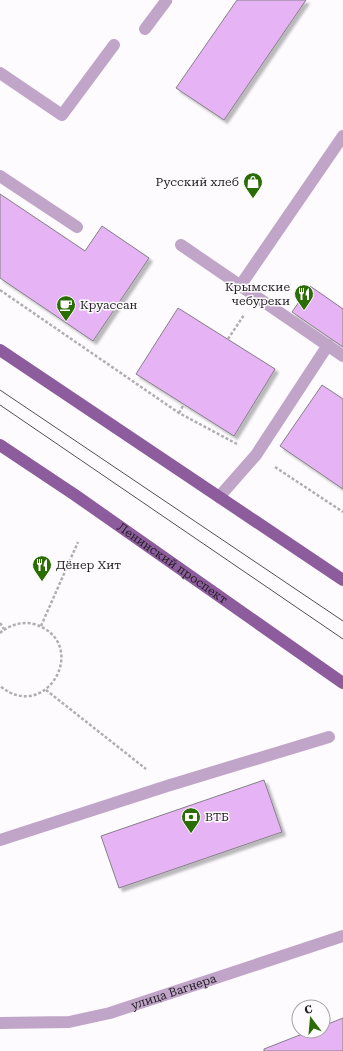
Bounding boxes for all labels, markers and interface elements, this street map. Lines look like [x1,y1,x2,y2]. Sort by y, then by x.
shop icon: Русский хлеб [242,171,264,199]
place label: Русский хлеб [155,175,239,189]
place label: Крымские чебуреки [225,280,290,308]
restaurant icon: Крымские чебуреки [293,283,315,311]
cafe icon: Круассан [55,294,77,322]
place label: Круассан [80,298,137,312]
street label: Ленинский проспект [115,520,230,607]
restaurant icon: Дёнер Хит [31,554,53,582]
place label: Дёнер Хит [56,558,121,572]
bank icon: ВТБ [180,806,202,834]
place label: ВТБ [205,810,229,824]
street label: улица Вагнера [129,971,219,1013]
north arrow [291,999,331,1039]
text: С [303,1002,314,1017]

